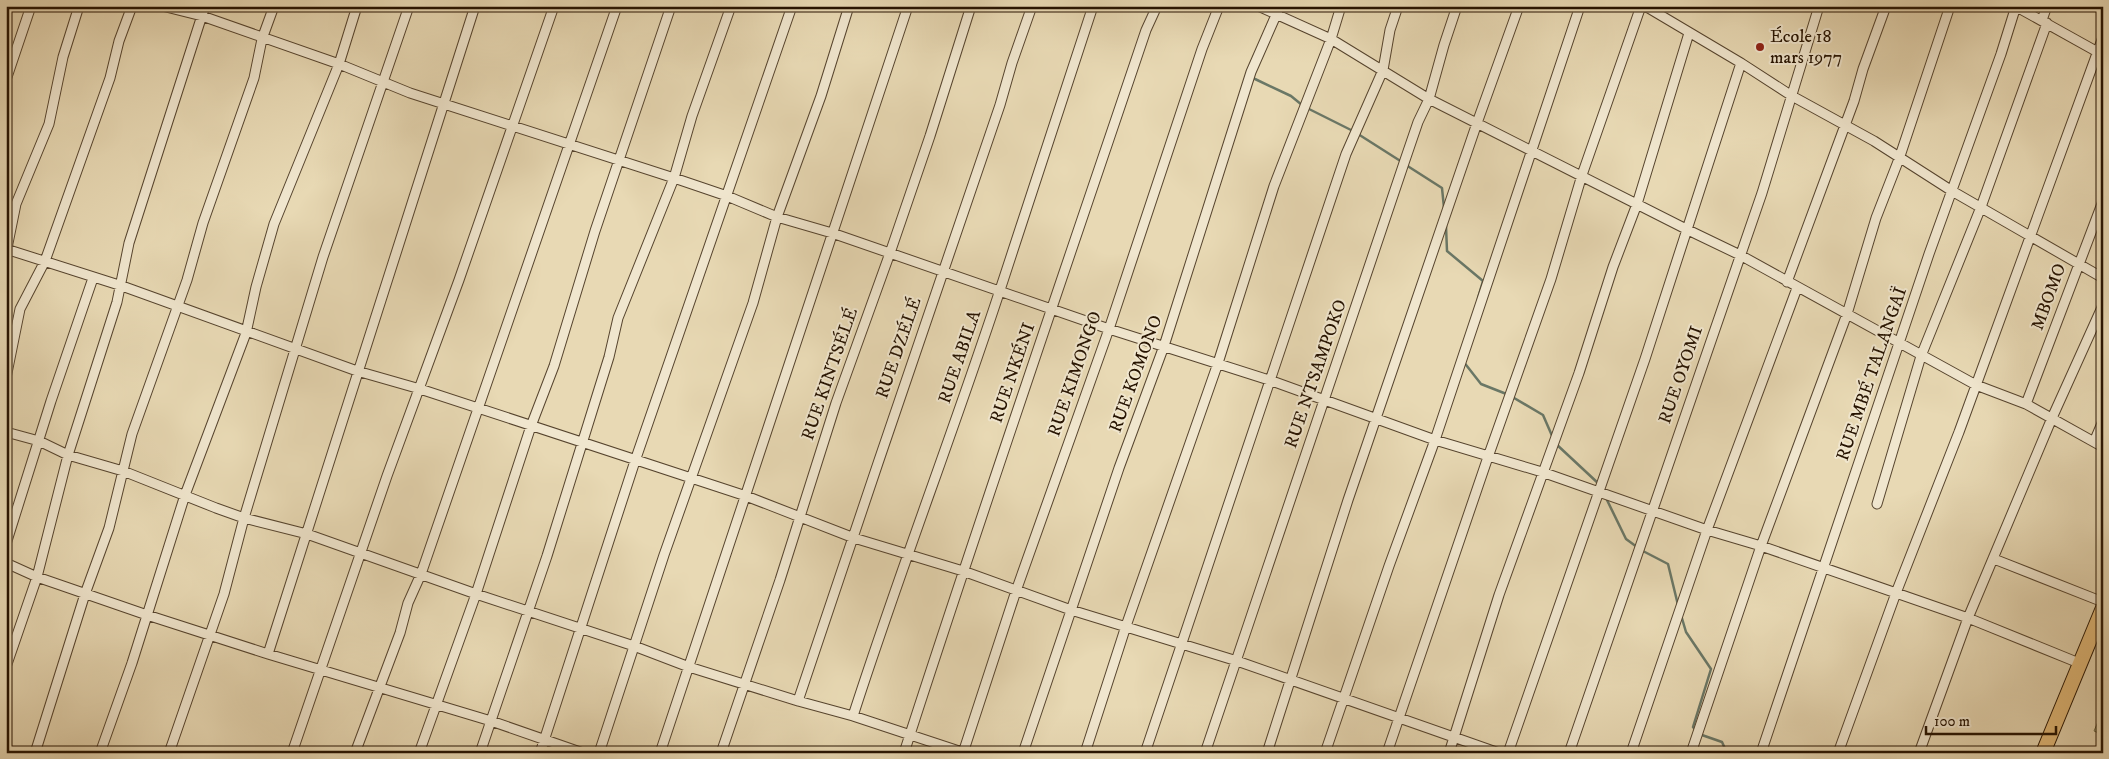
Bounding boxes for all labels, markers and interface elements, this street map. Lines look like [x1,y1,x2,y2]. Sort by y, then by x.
place label: École 18 mars 1977 [1770,26,1842,69]
marker: École 18 mars 1977 [1754,41,1766,53]
street label: MBOMO [2027,261,2071,333]
street label: RUE MBÉ TALANGAÏ [1832,284,1912,464]
street label: RUE DZÉLÉ [871,294,927,402]
street label: RUE NTSAMPOKO [1280,297,1352,451]
street label: RUE KINTSÉLÉ [797,305,863,443]
street label: RUE ABILA [934,307,986,407]
street label: RUE KIMONGO [1043,308,1107,440]
street label: RUE KOMONO [1105,312,1167,436]
street label: RUE NKÉNI [986,320,1040,426]
street label: RUE OYOMI [1654,323,1708,427]
scale bar [1926,704,2056,736]
text: 100 m [1934,712,1970,731]

